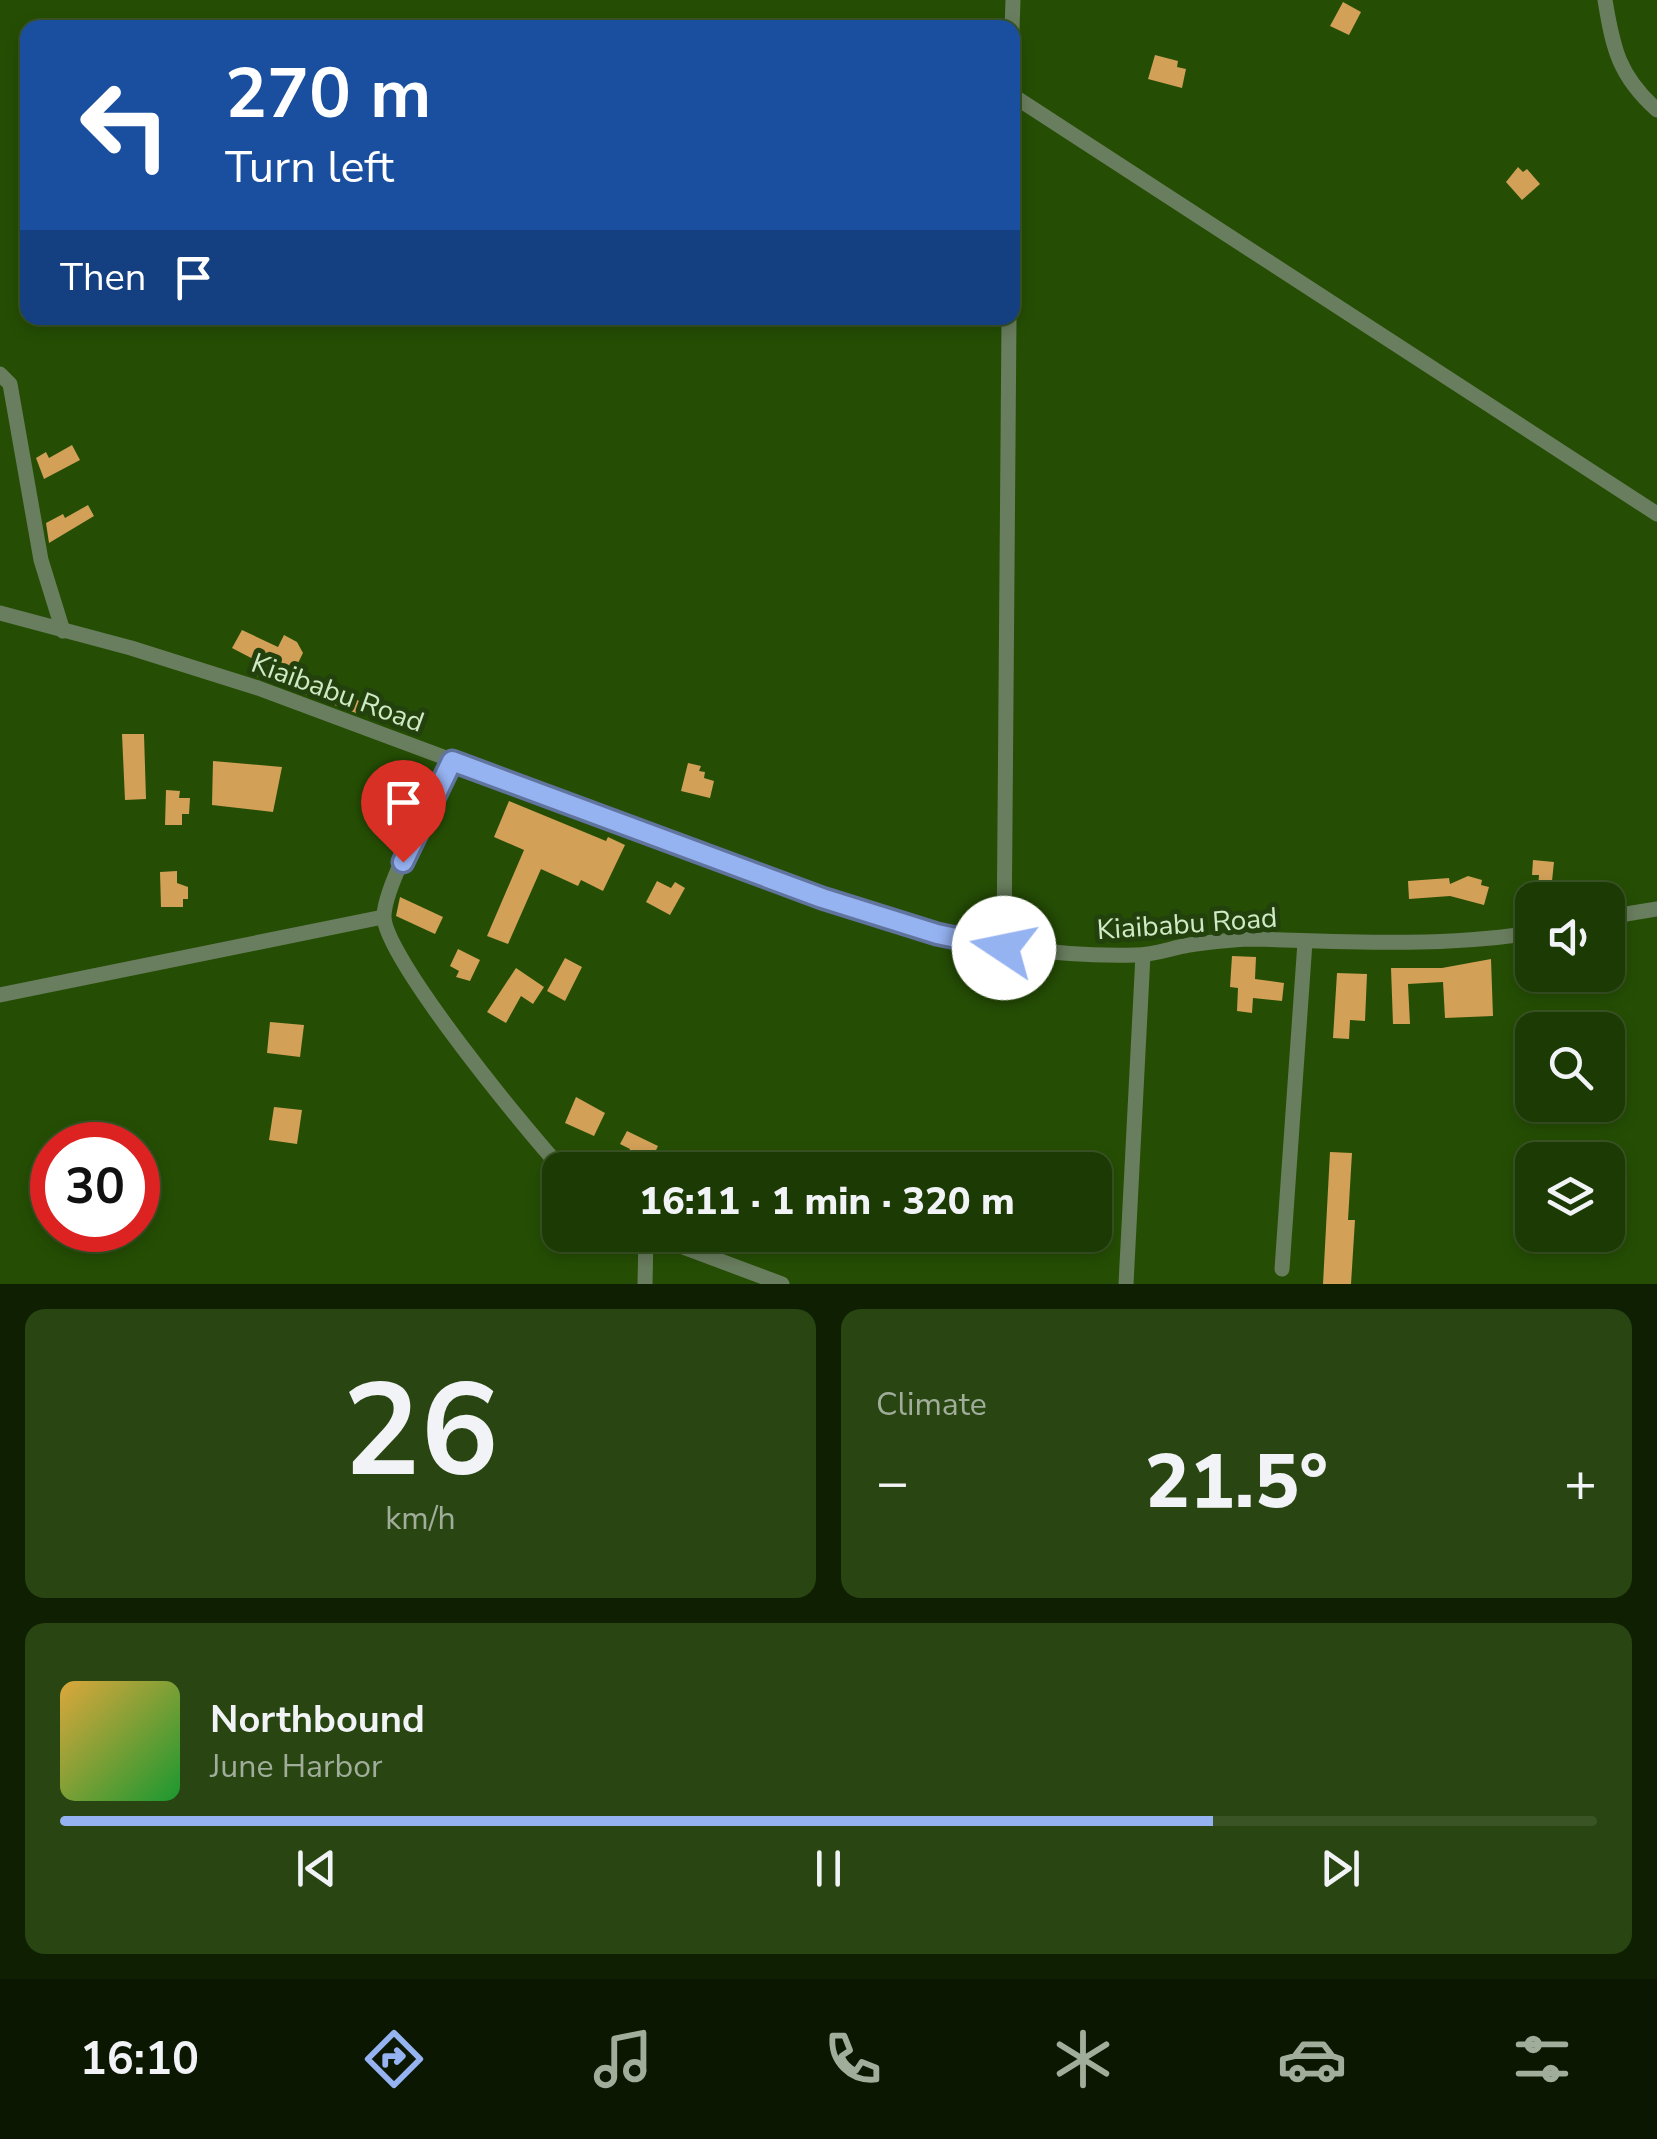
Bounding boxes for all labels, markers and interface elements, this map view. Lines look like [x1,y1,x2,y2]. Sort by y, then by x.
text: 270 m [225,46,431,142]
icon: left [60,60,190,190]
text: Turn left [225,137,394,198]
icon: arrive [166,250,221,305]
text: Then [60,252,146,303]
street label: Kiaibabu Road [246,644,429,742]
pin [361,760,446,863]
icon: arrive [376,775,431,830]
map controls [1515,882,1625,1252]
button: sound [1515,882,1625,992]
position arrow [952,896,1056,1000]
street label: Kiaibabu Road [1096,899,1279,949]
button: search [1515,1012,1625,1122]
speed limit sign: 30 [30,1122,160,1252]
button: layers [1515,1142,1625,1252]
text: 16:11 · 1 min · 320 m [639,1176,1015,1227]
text: 26 [342,1343,499,1520]
text: Climate [876,1383,987,1426]
text: 21.5° [1145,1431,1328,1533]
text: − [876,1445,909,1520]
text: + [1564,1445,1597,1520]
text: km/h [385,1497,456,1540]
text: Northbound [210,1694,425,1745]
text: June Harbor [210,1745,382,1788]
icon: previous [289,1841,344,1896]
icon: pause [801,1841,856,1896]
icon: next [1313,1841,1368,1896]
icon: directions [359,2024,429,2094]
icon: music [588,2024,658,2094]
icon: phone [818,2024,888,2094]
icon: climate [1048,2024,1118,2094]
icon: car [1277,2024,1347,2094]
icon: filters [1507,2024,1577,2094]
text: 16:10 [80,2029,199,2090]

